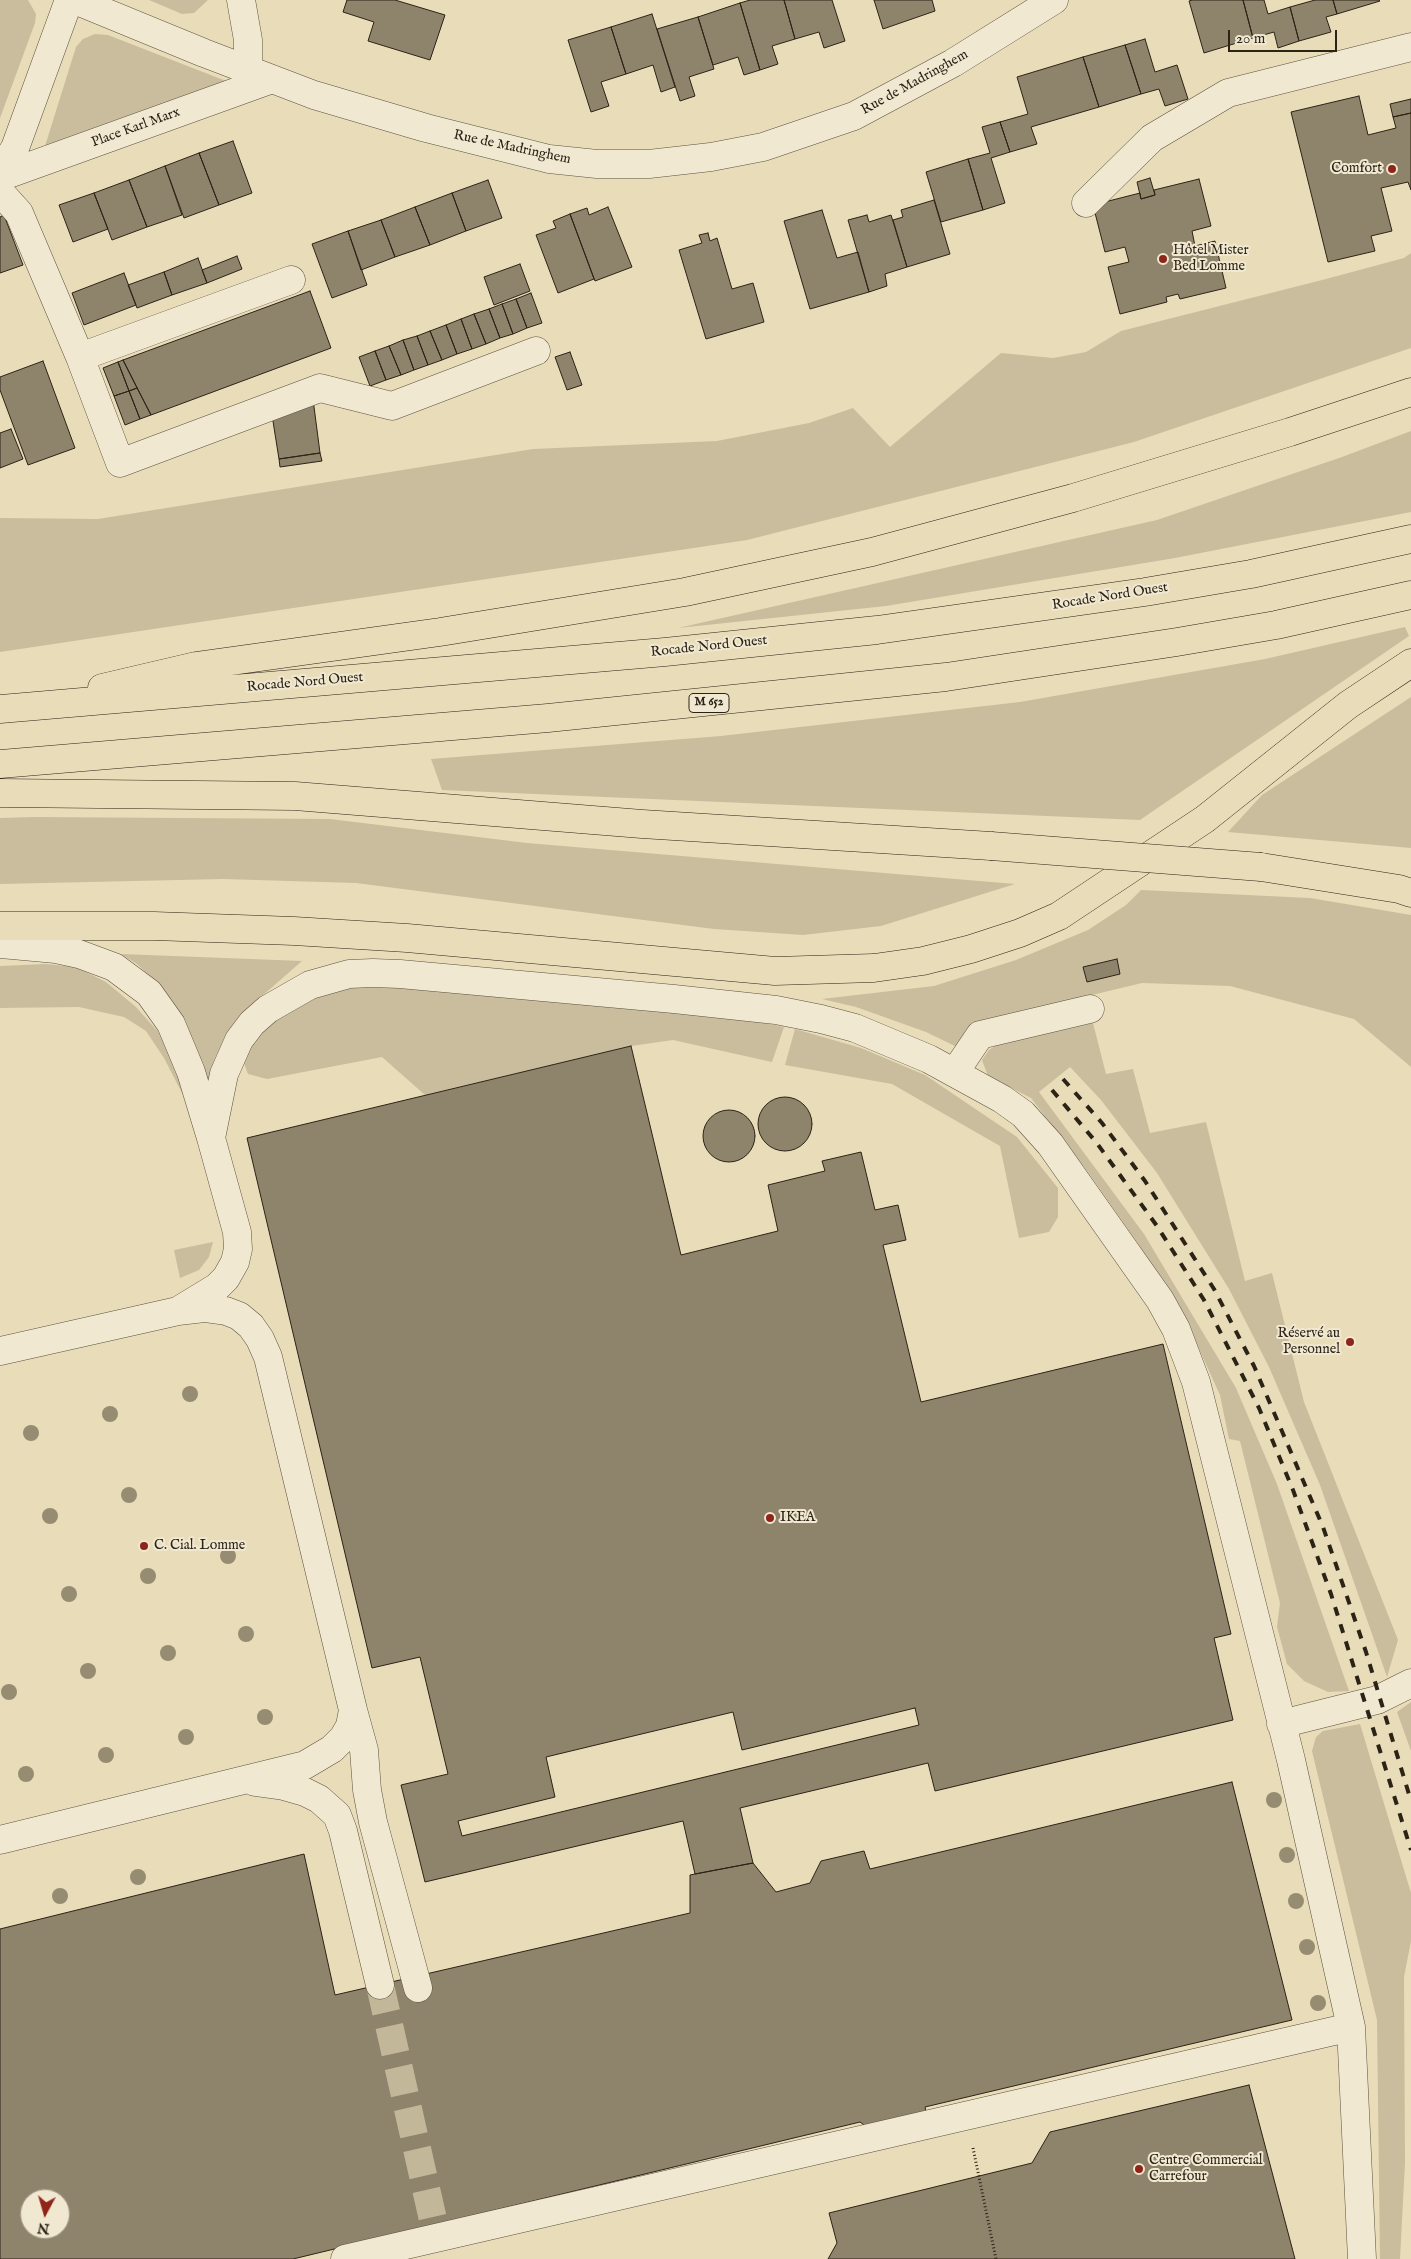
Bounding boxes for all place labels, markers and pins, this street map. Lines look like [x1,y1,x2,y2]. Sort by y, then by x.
place label: Comfort [1331,161,1382,177]
marker: Comfort [1386,163,1398,175]
place label: Hôtel Mister Bed Lomme [1173,243,1249,276]
marker: Hôtel Mister Bed Lomme [1157,253,1169,265]
place label: Réservé au Personnel [1278,1326,1340,1358]
marker: Réservé au Personnel [1344,1336,1356,1348]
place label: IKEA [780,1510,815,1526]
marker: IKEA [764,1512,776,1524]
place label: C. Cial. Lomme [154,1538,245,1554]
marker: C. Cial. Lomme [138,1540,150,1552]
place label: Centre Commercial Carrefour [1149,2153,1263,2186]
marker: Centre Commercial Carrefour [1133,2163,1145,2175]

